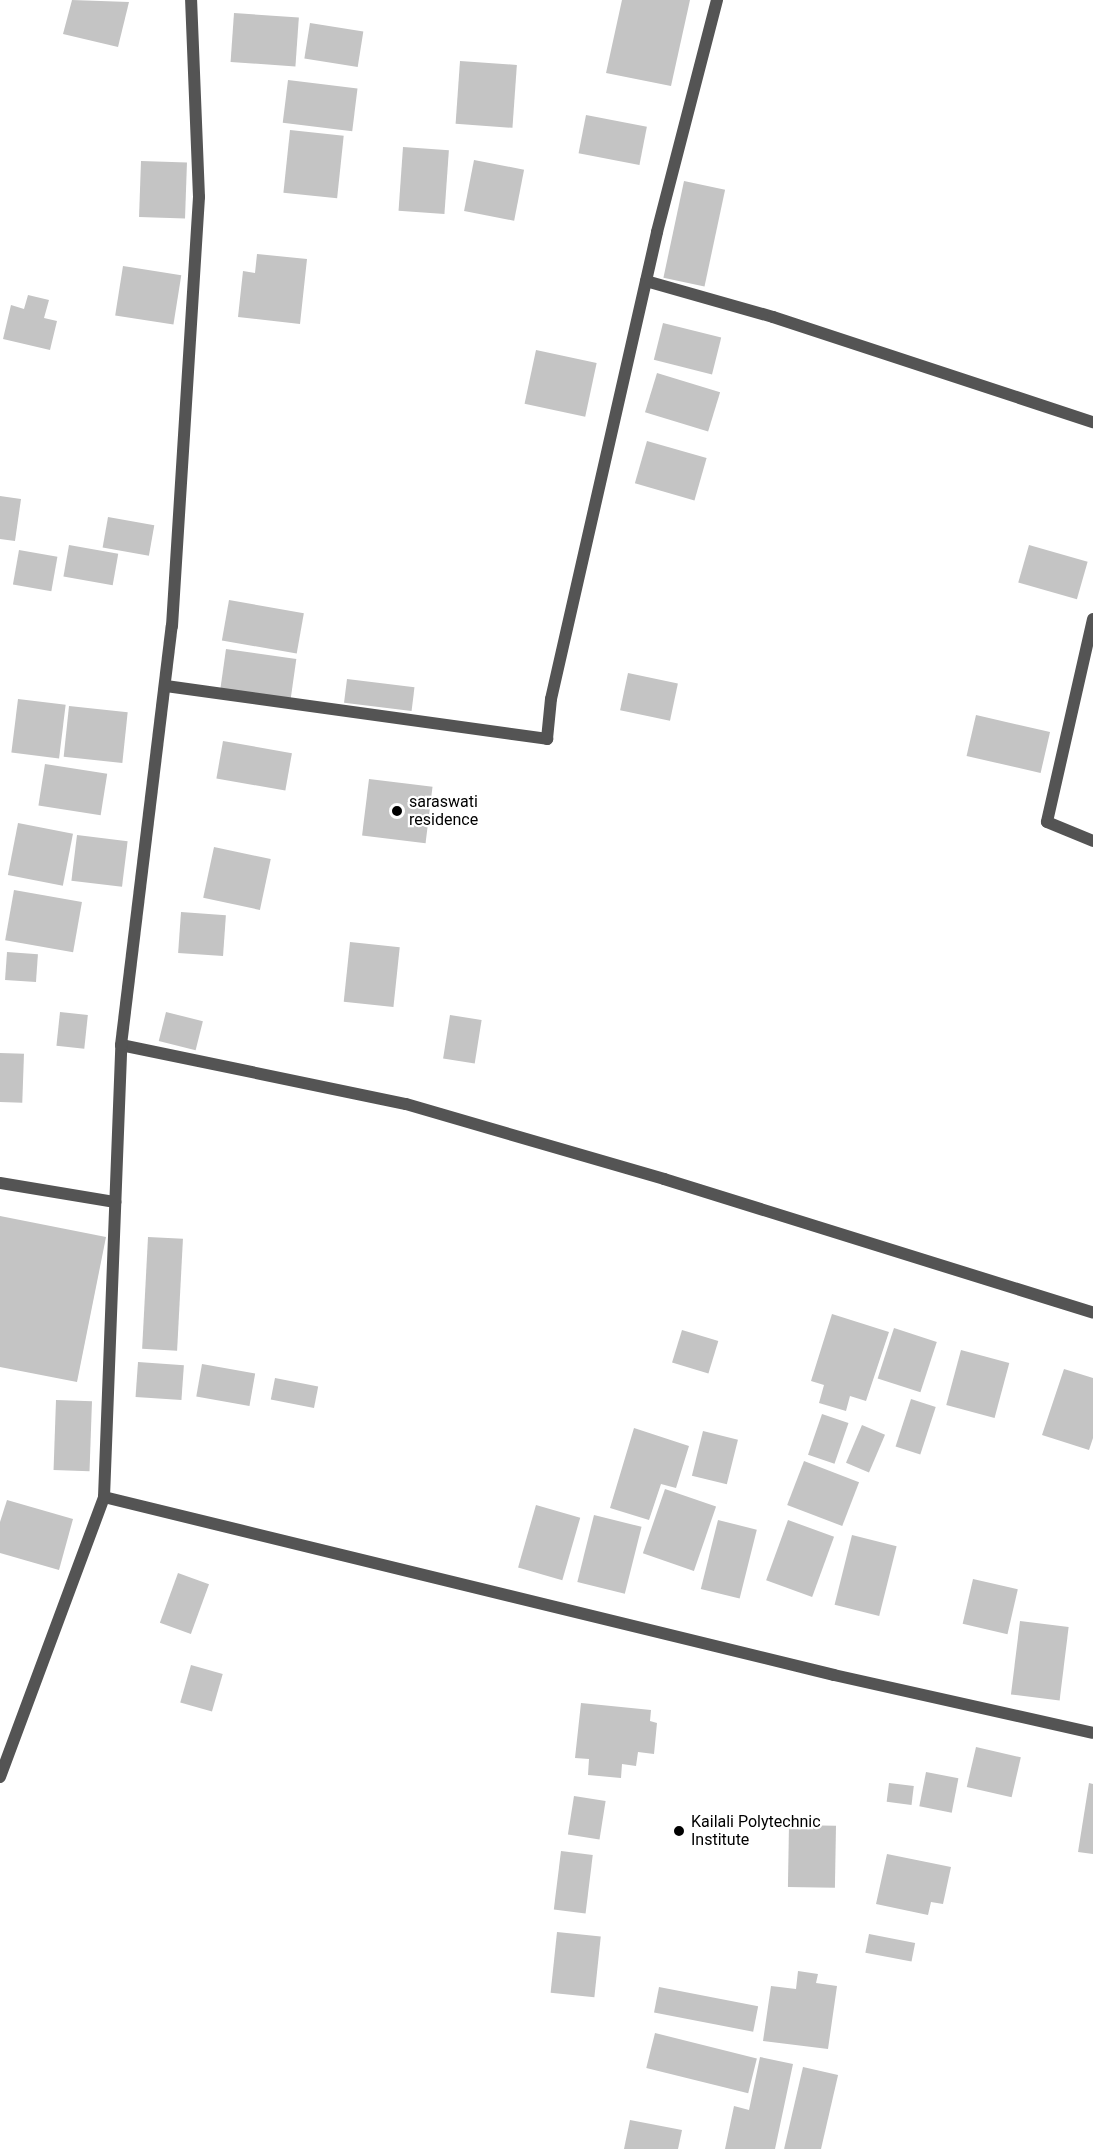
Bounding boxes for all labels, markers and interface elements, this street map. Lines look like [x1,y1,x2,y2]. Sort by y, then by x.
place label: saraswati residence [409,792,478,830]
marker: saraswati residence [390,804,404,818]
place label: Kailali Polytechnic Institute [691,1812,821,1850]
marker: Kailali Polytechnic Institute [672,1824,686,1838]

